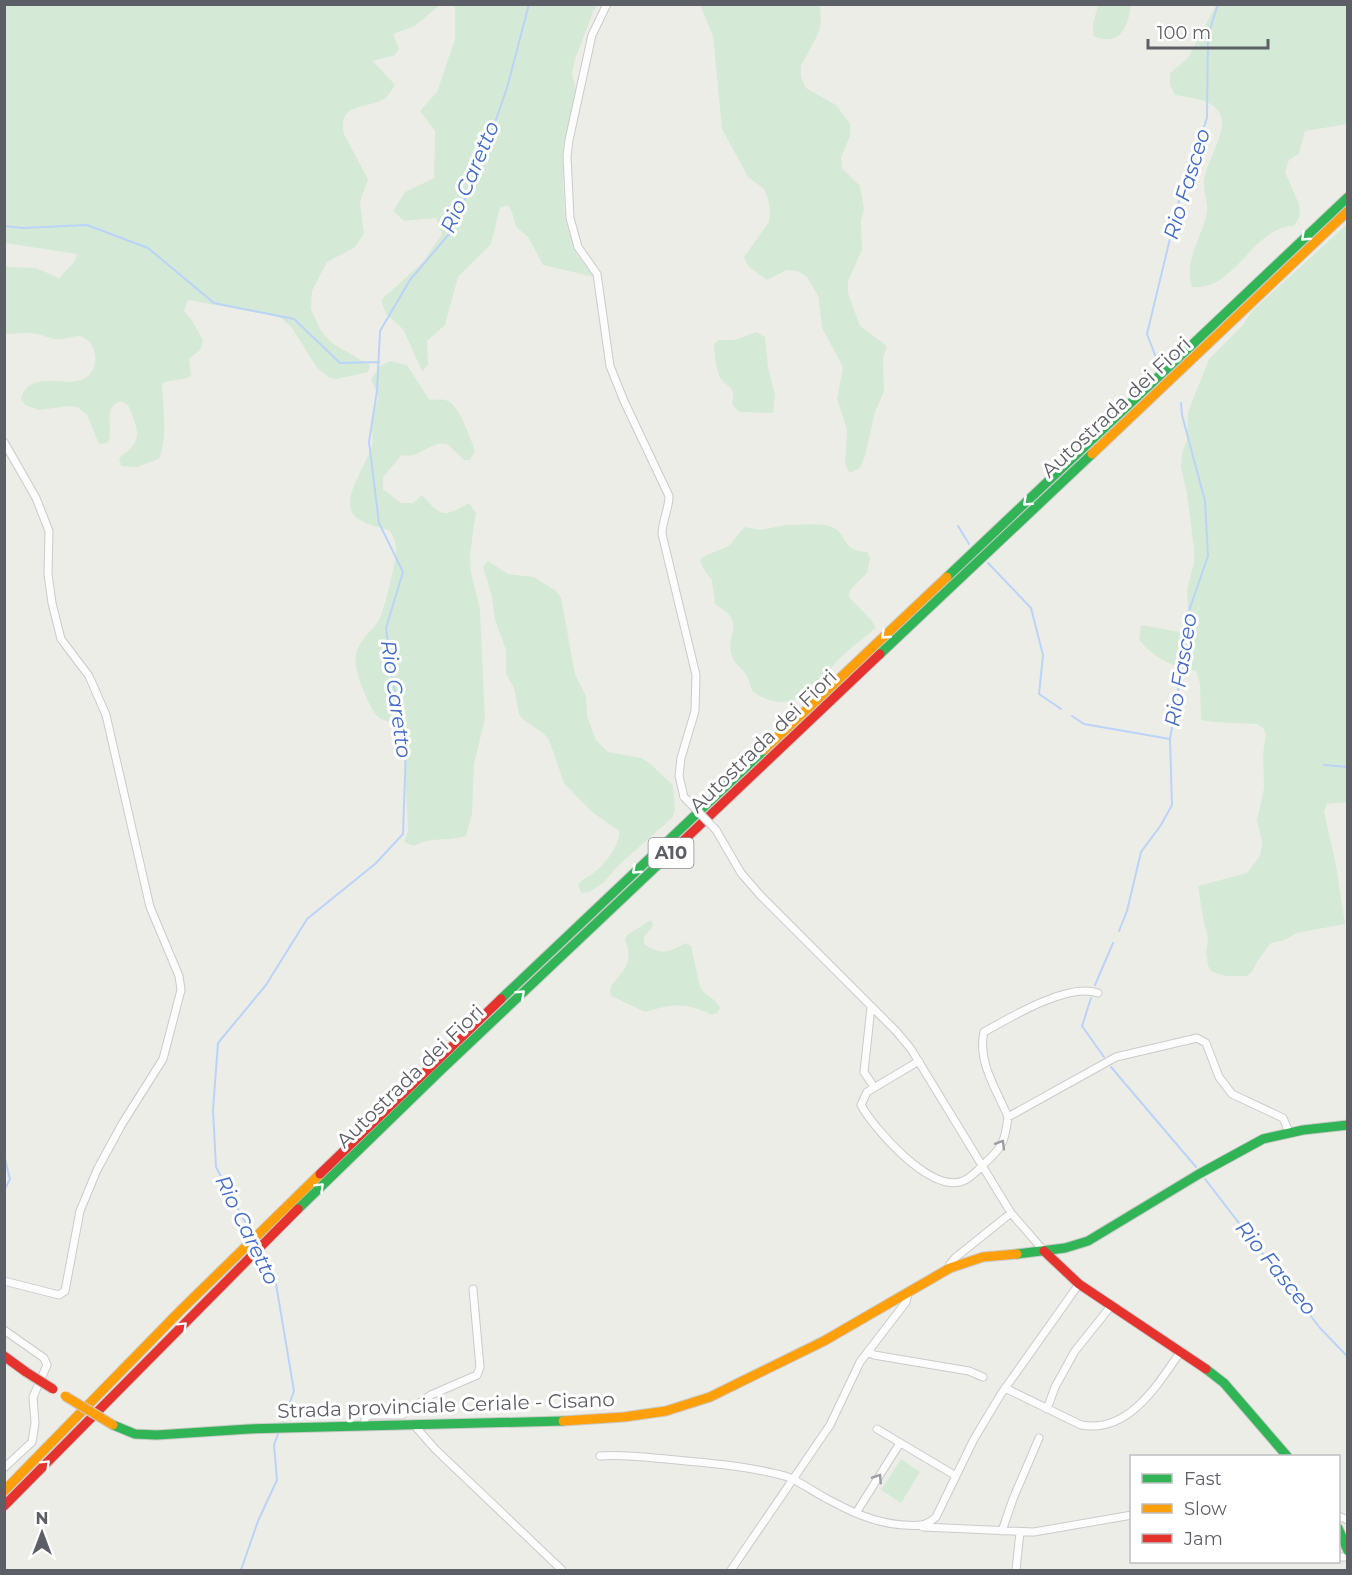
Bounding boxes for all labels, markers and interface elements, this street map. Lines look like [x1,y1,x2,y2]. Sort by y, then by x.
scale bar [1148,12,1268,50]
text: 100 m [1157,22,1211,44]
water label: Rio Caretto [435,117,504,236]
water label: Rio Fasceo [1158,125,1215,242]
one-way arrow [1301,230,1312,241]
street label: Autostrada dei Fiori [1036,332,1196,482]
one-way arrow [1023,494,1034,505]
water label: Rio Fasceo [1159,611,1202,728]
one-way arrow [881,628,891,639]
water label: Rio Caretto [376,638,417,759]
street label: Autostrada dei Fiori [684,664,842,818]
road number: A10 [648,838,694,868]
one-way arrow [632,863,643,874]
one-way arrow [515,990,525,1001]
street label: Autostrada dei Fiori [331,999,489,1153]
one-way arrow [993,1140,1004,1151]
water label: Rio Caretto [210,1171,285,1289]
one-way arrow [313,1184,324,1195]
water label: Rio Fasceo [1231,1215,1322,1320]
one-way arrow [175,1322,186,1333]
street label: Strada provinciale Ceriale - Cisano [277,1387,615,1423]
legend [1130,1455,1340,1563]
one-way arrow [38,1461,49,1472]
text: Fast [1184,1468,1222,1490]
one-way arrow [870,1474,882,1484]
text: Slow [1184,1498,1227,1520]
north arrow [12,1503,72,1563]
text: N [36,1509,48,1528]
text: Jam [1183,1528,1223,1550]

